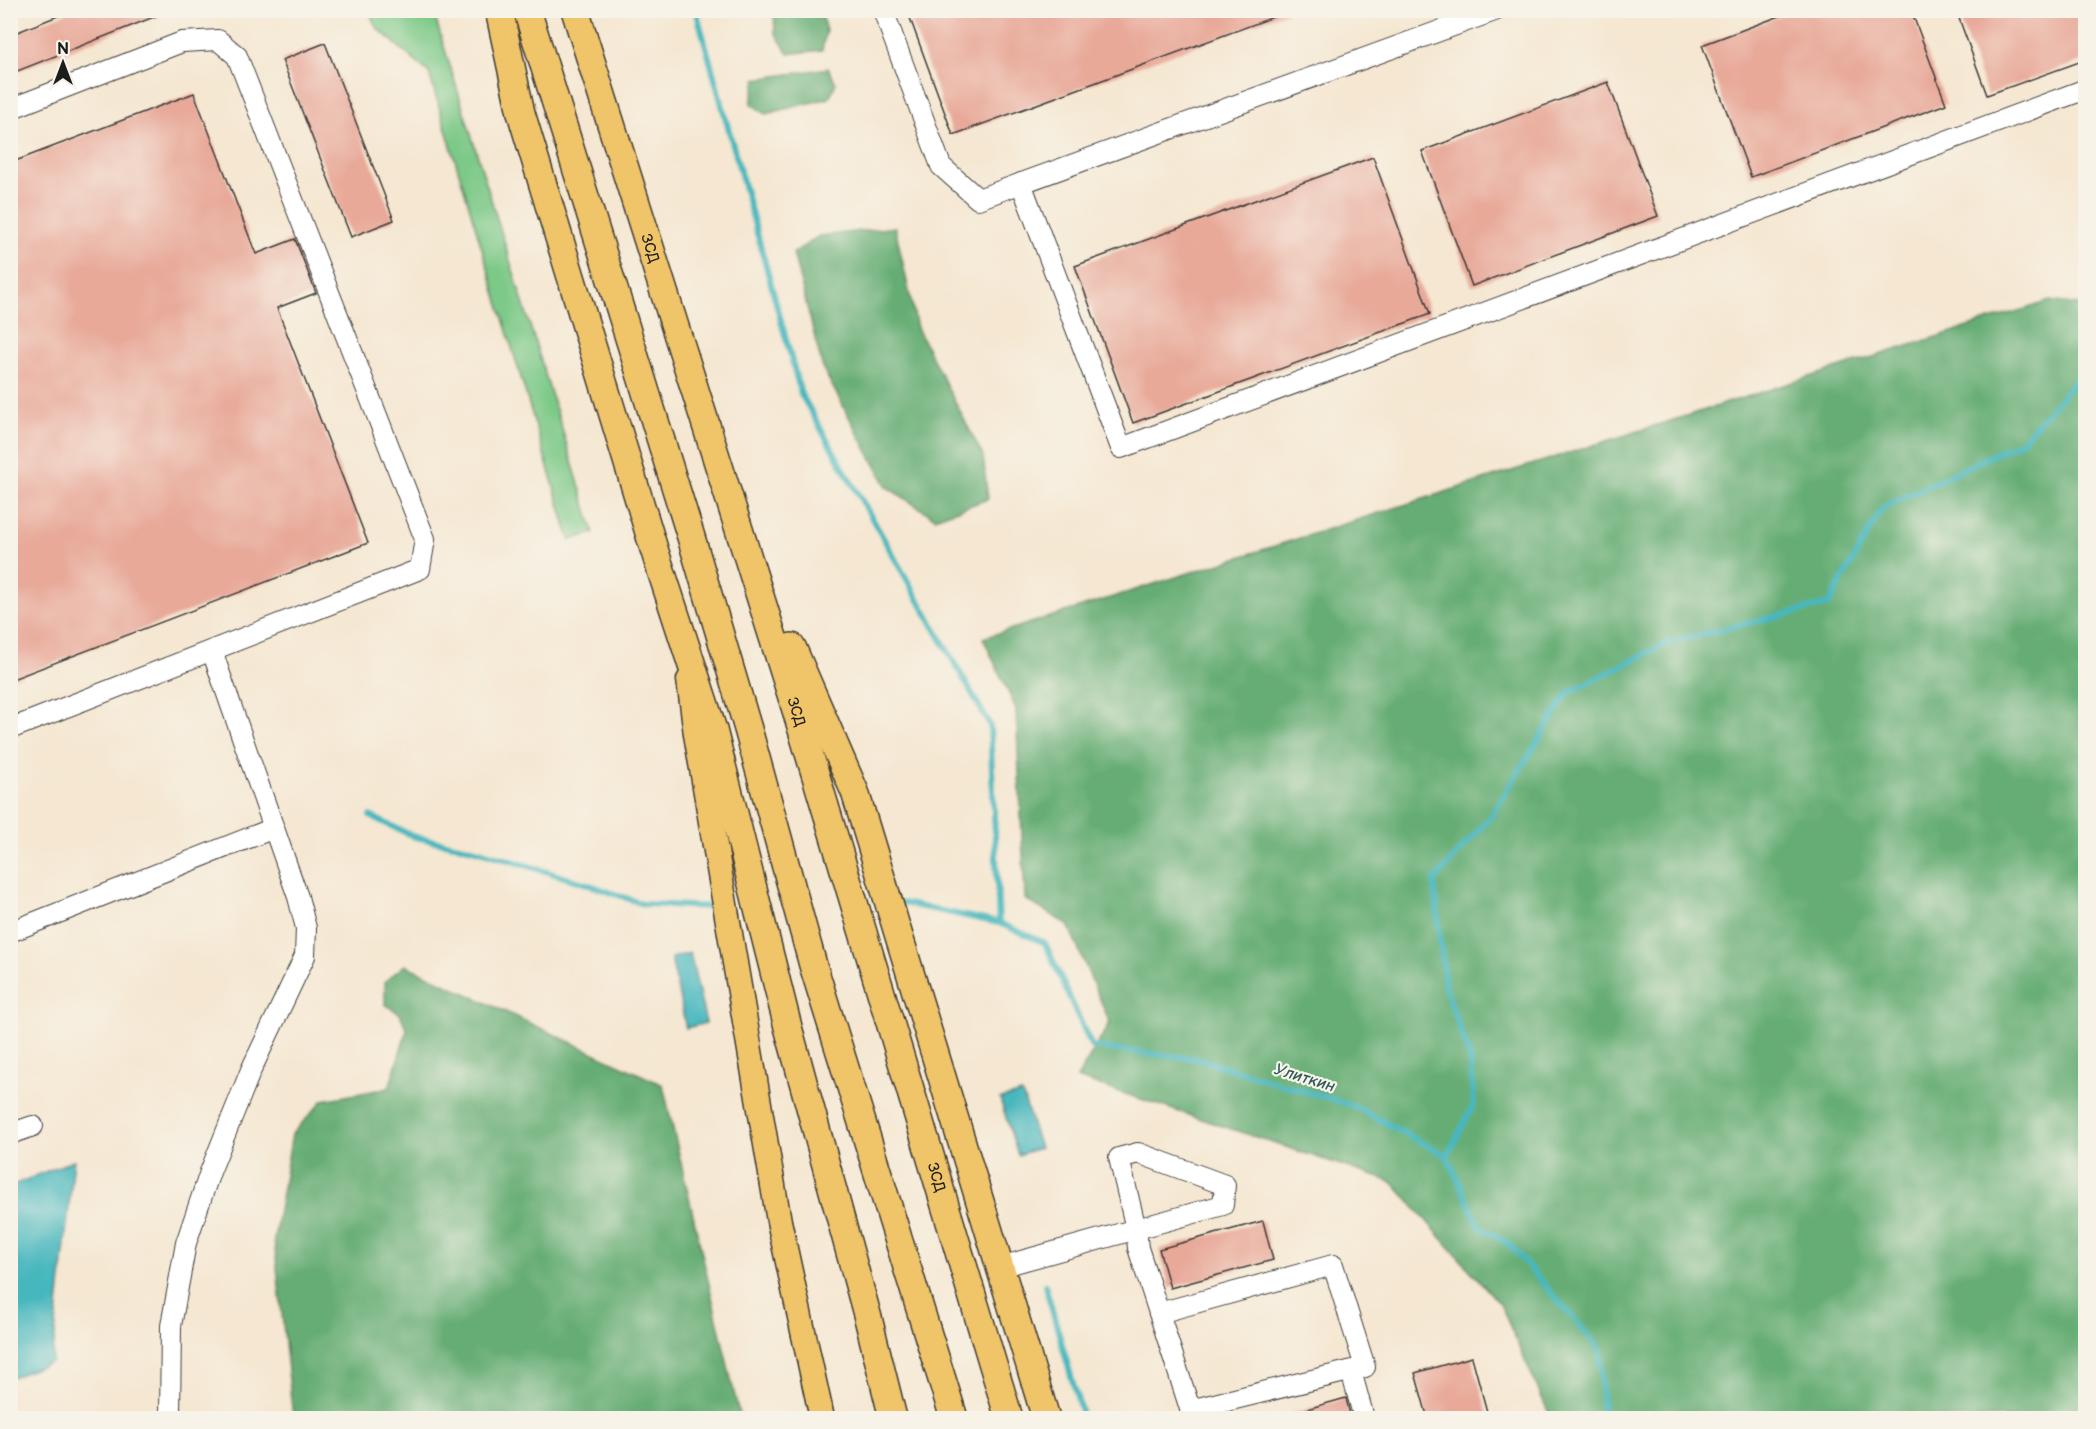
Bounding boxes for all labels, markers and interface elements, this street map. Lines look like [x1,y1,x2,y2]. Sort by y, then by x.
north arrow [33,33,93,93]
text: N [57,40,69,59]
street label: ЗСД [636,232,663,266]
street label: ЗСД [783,695,810,729]
water label: Улиткин [1272,1060,1337,1097]
street label: ЗСД [923,1160,950,1195]

